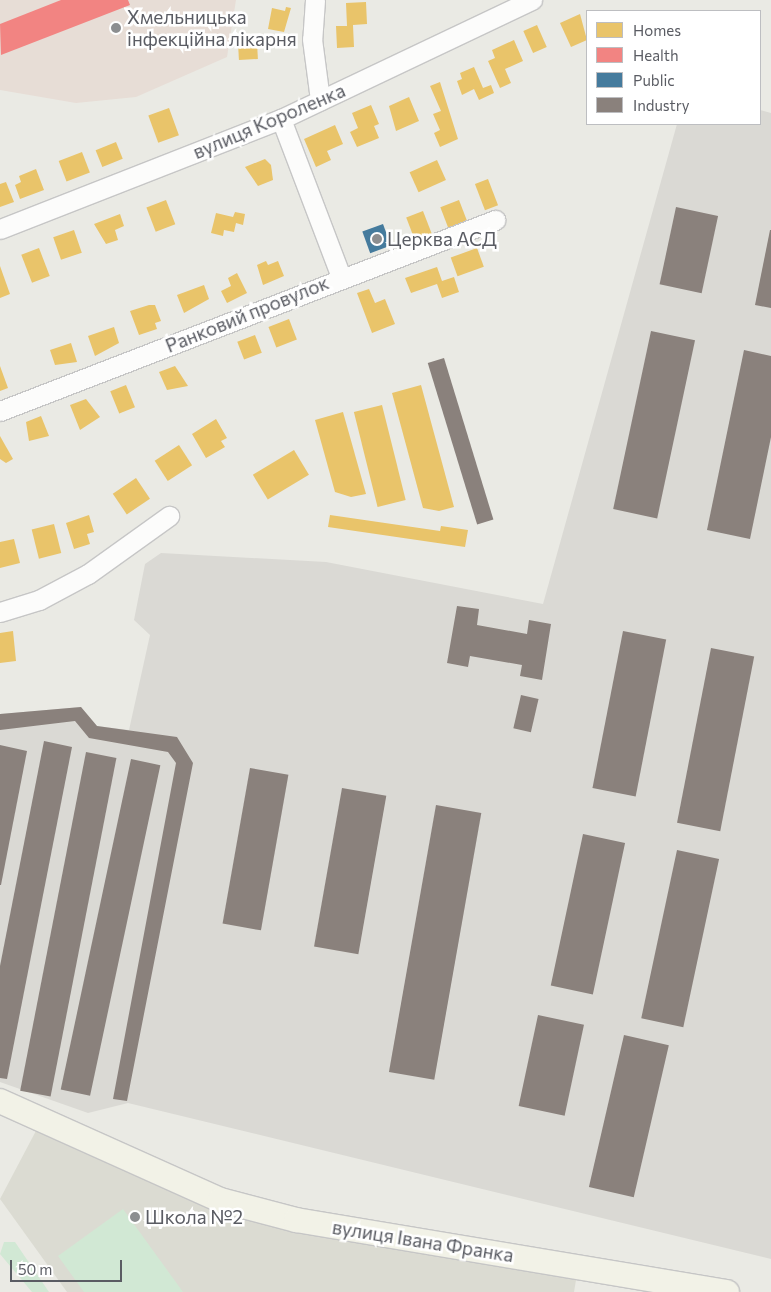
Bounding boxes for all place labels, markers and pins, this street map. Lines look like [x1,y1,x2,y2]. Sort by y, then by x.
place label: Хмельницька інфекційна лікарня [127,6,297,50]
marker: Хмельницька інфекційна лікарня [109,21,123,35]
place label: Церква АСД [387,228,497,250]
marker: Церква АСД [371,233,383,245]
place label: Школа №2 [145,1206,243,1228]
marker: Школа №2 [129,1211,141,1223]

